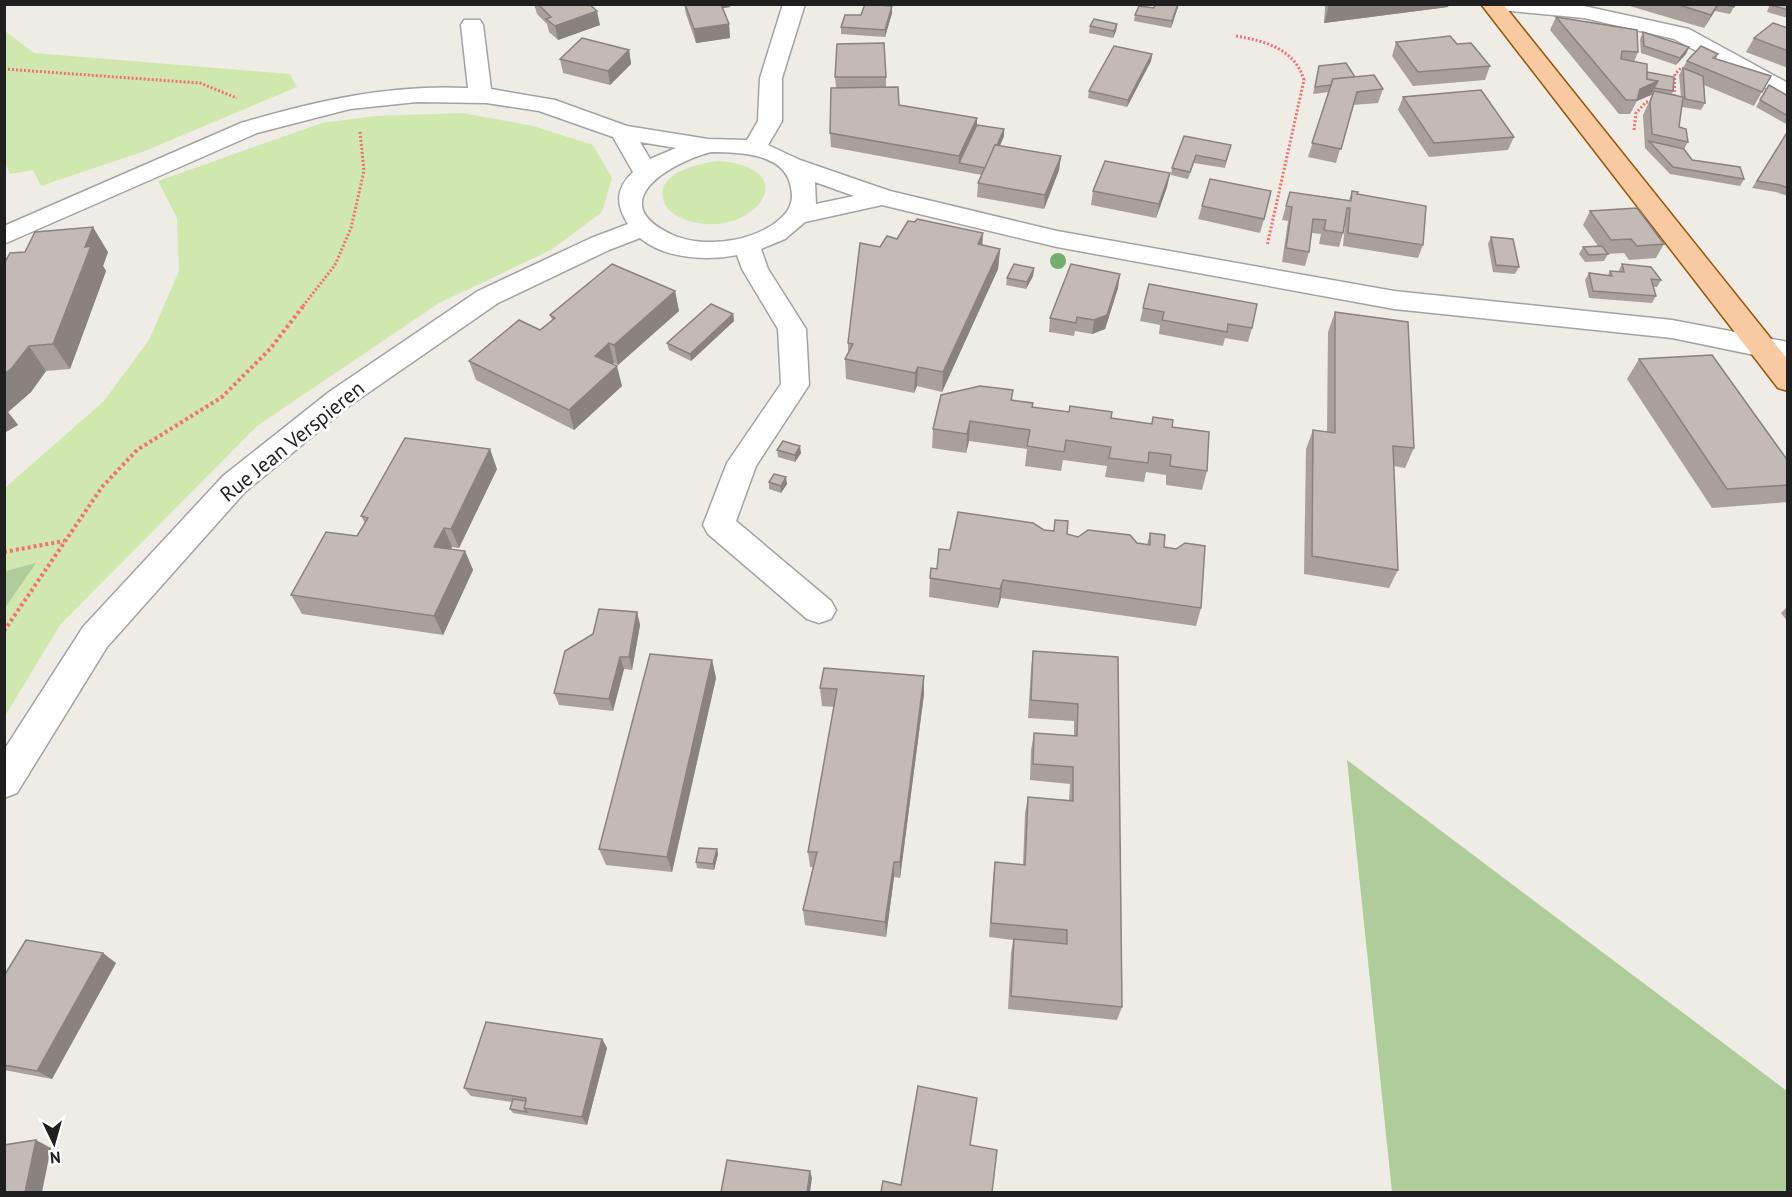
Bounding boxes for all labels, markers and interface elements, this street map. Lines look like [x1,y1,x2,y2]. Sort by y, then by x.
street label: Rue Jean Verspieren [214,375,370,507]
north arrow [24,1113,84,1173]
text: N [49,1148,61,1168]

